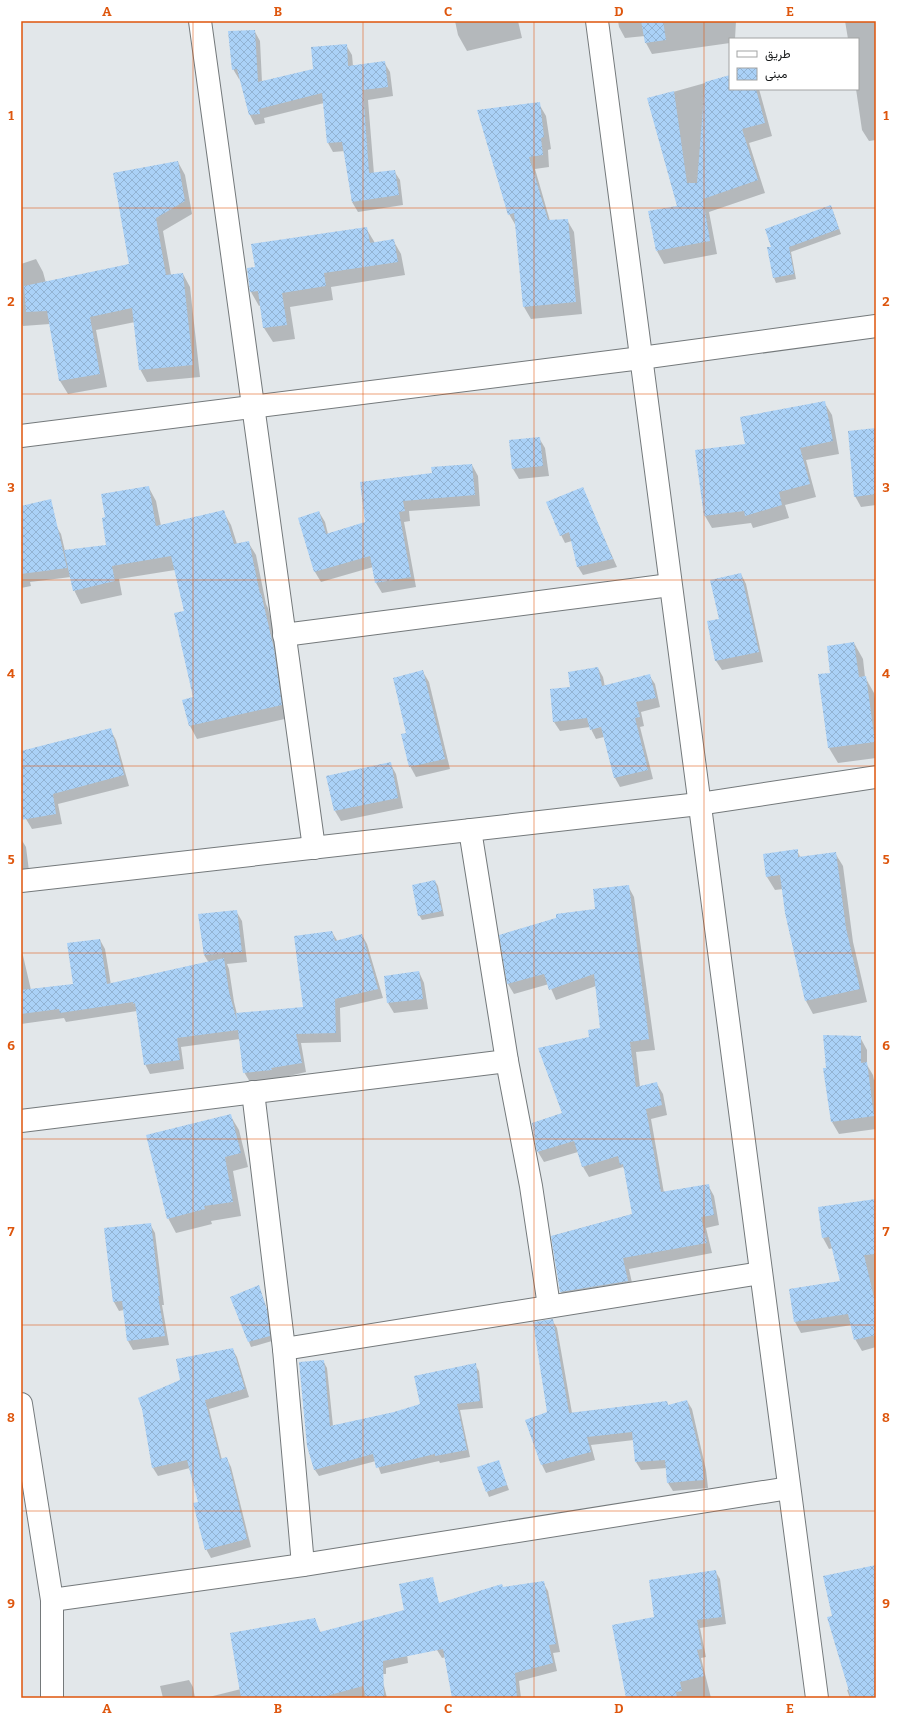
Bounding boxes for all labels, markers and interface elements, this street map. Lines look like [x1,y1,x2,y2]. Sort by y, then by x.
text: A [102,4,112,19]
text: B [274,4,282,19]
text: C [444,4,452,19]
text: D [614,4,624,19]
text: E [786,4,794,19]
legend [729,38,859,90]
text: طريق [765,47,791,62]
text: مبنى [765,67,787,82]
text: 1 [8,108,14,123]
text: 1 [883,108,889,123]
text: 2 [7,294,15,309]
text: 2 [882,294,890,309]
text: 3 [7,480,15,495]
text: 3 [882,480,890,495]
text: 4 [7,666,15,681]
text: 4 [882,666,890,681]
text: 5 [7,852,15,867]
text: 5 [882,852,890,867]
text: 6 [7,1038,15,1053]
text: 6 [882,1038,890,1053]
text: 7 [8,1224,15,1239]
text: 7 [883,1224,890,1239]
text: 8 [7,1410,15,1425]
text: 8 [882,1410,890,1425]
text: 9 [7,1596,15,1611]
text: 9 [882,1596,890,1611]
text: A [102,1701,112,1716]
text: B [274,1701,282,1716]
text: C [444,1701,452,1716]
text: D [614,1701,624,1716]
text: E [786,1701,794,1716]

